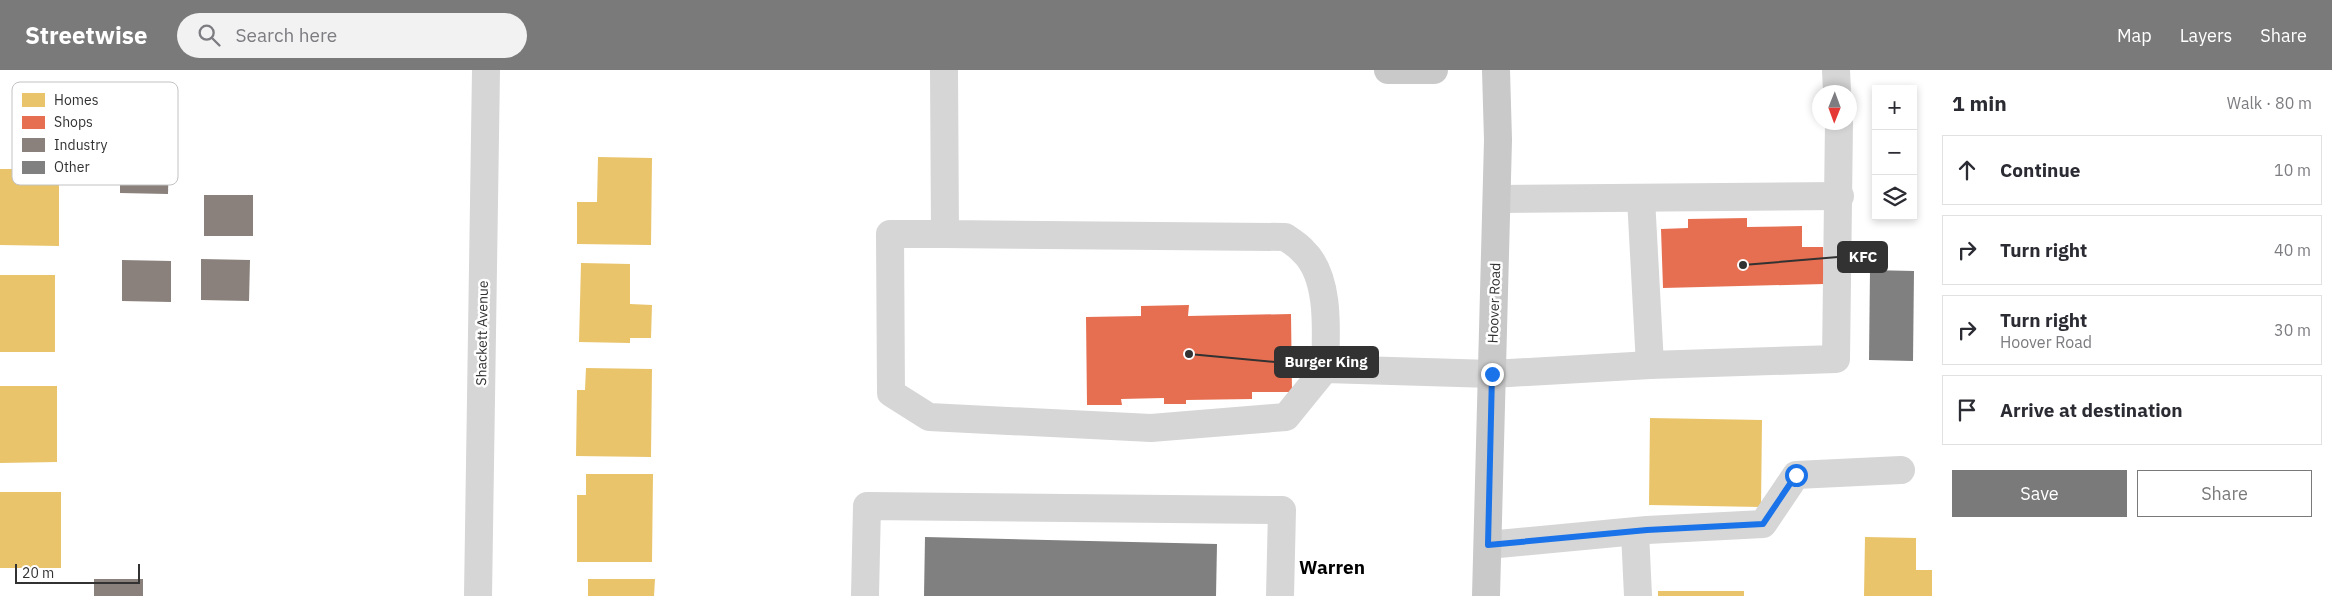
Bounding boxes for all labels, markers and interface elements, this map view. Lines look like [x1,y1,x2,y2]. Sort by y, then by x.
search box [177,13,527,58]
text: Streetwise [25,19,147,51]
icon: search [195,21,223,49]
text: Search here [235,23,337,47]
text: Map [2117,24,2152,47]
text: Layers [2180,24,2232,47]
text: Share [2260,24,2307,47]
legend [12,82,178,185]
north arrow [1812,85,1857,130]
map controls [1872,85,1917,220]
button: + [1872,85,1917,130]
text: 1 min [1952,89,2007,117]
text: Homes [54,91,99,109]
text: Walk · 80 m [2227,93,2312,113]
text: Shops [54,113,93,131]
button: − [1872,130,1917,175]
text: Industry [54,136,108,154]
icon: ahead [1953,156,1981,184]
text: Other [54,158,90,176]
text: Continue [2000,158,2080,182]
text: 10 m [2274,160,2311,180]
button: layers [1872,175,1917,220]
icon: right [1953,236,1981,264]
text: Turn right [2000,238,2087,262]
text: 40 m [2274,240,2311,260]
callout: KFC [1838,242,1887,272]
text: KFC [1849,247,1877,266]
street label: Hoover Road [1484,262,1504,344]
street label: Shackett Avenue [472,280,492,386]
text: Turn right [2000,308,2087,332]
icon: right [1953,316,1981,344]
text: 30 m [2274,320,2311,340]
text: Hoover Road [2000,332,2092,352]
callout: Burger King [1275,347,1378,377]
text: Burger King [1285,352,1368,371]
route end [1481,363,1504,386]
icon: arrive [1953,396,1981,424]
text: Arrive at destination [2000,398,2183,422]
route start [1785,464,1808,487]
button: Save [1952,470,2127,517]
button: Share [2137,470,2312,517]
district label: Warren [1299,555,1365,579]
scale bar [15,561,140,584]
text: 20 m [22,564,54,582]

